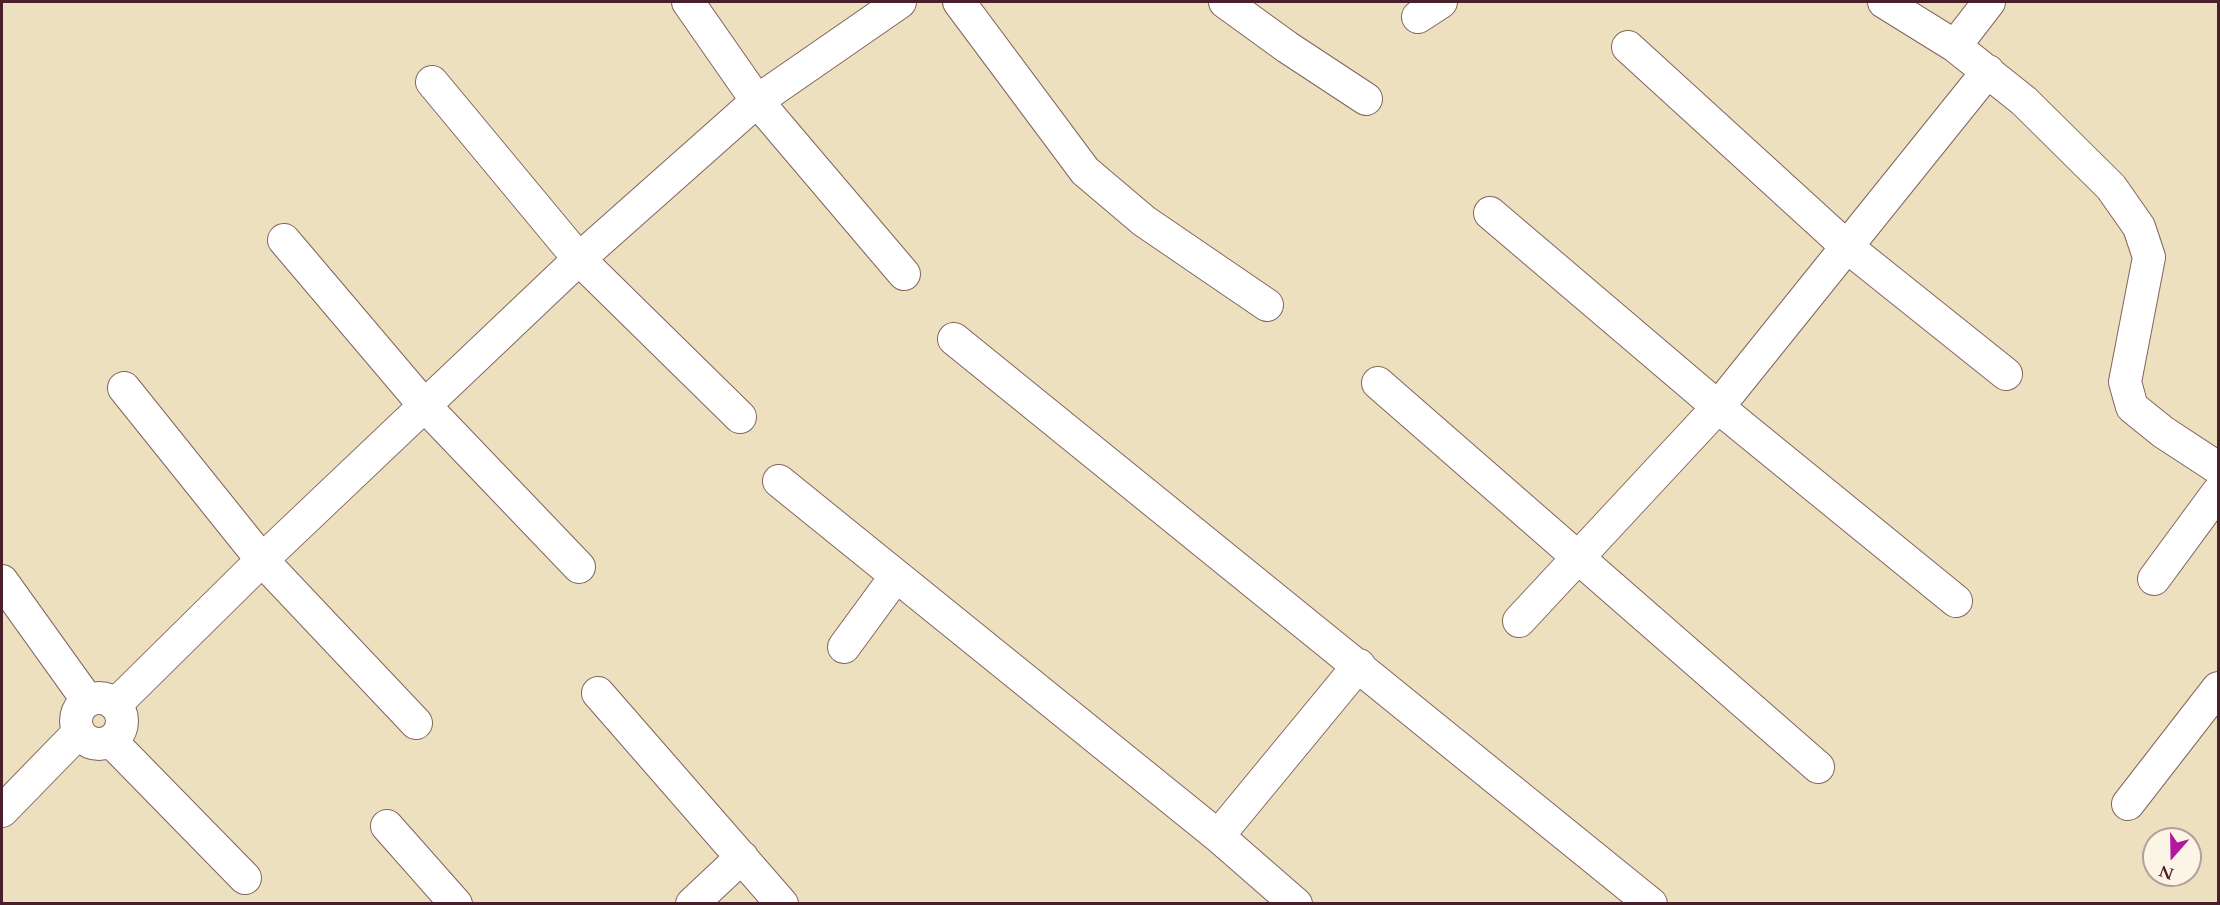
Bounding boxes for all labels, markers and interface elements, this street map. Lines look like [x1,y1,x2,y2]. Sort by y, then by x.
north arrow [2142,827,2202,887]
text: N [2156,859,2177,885]

